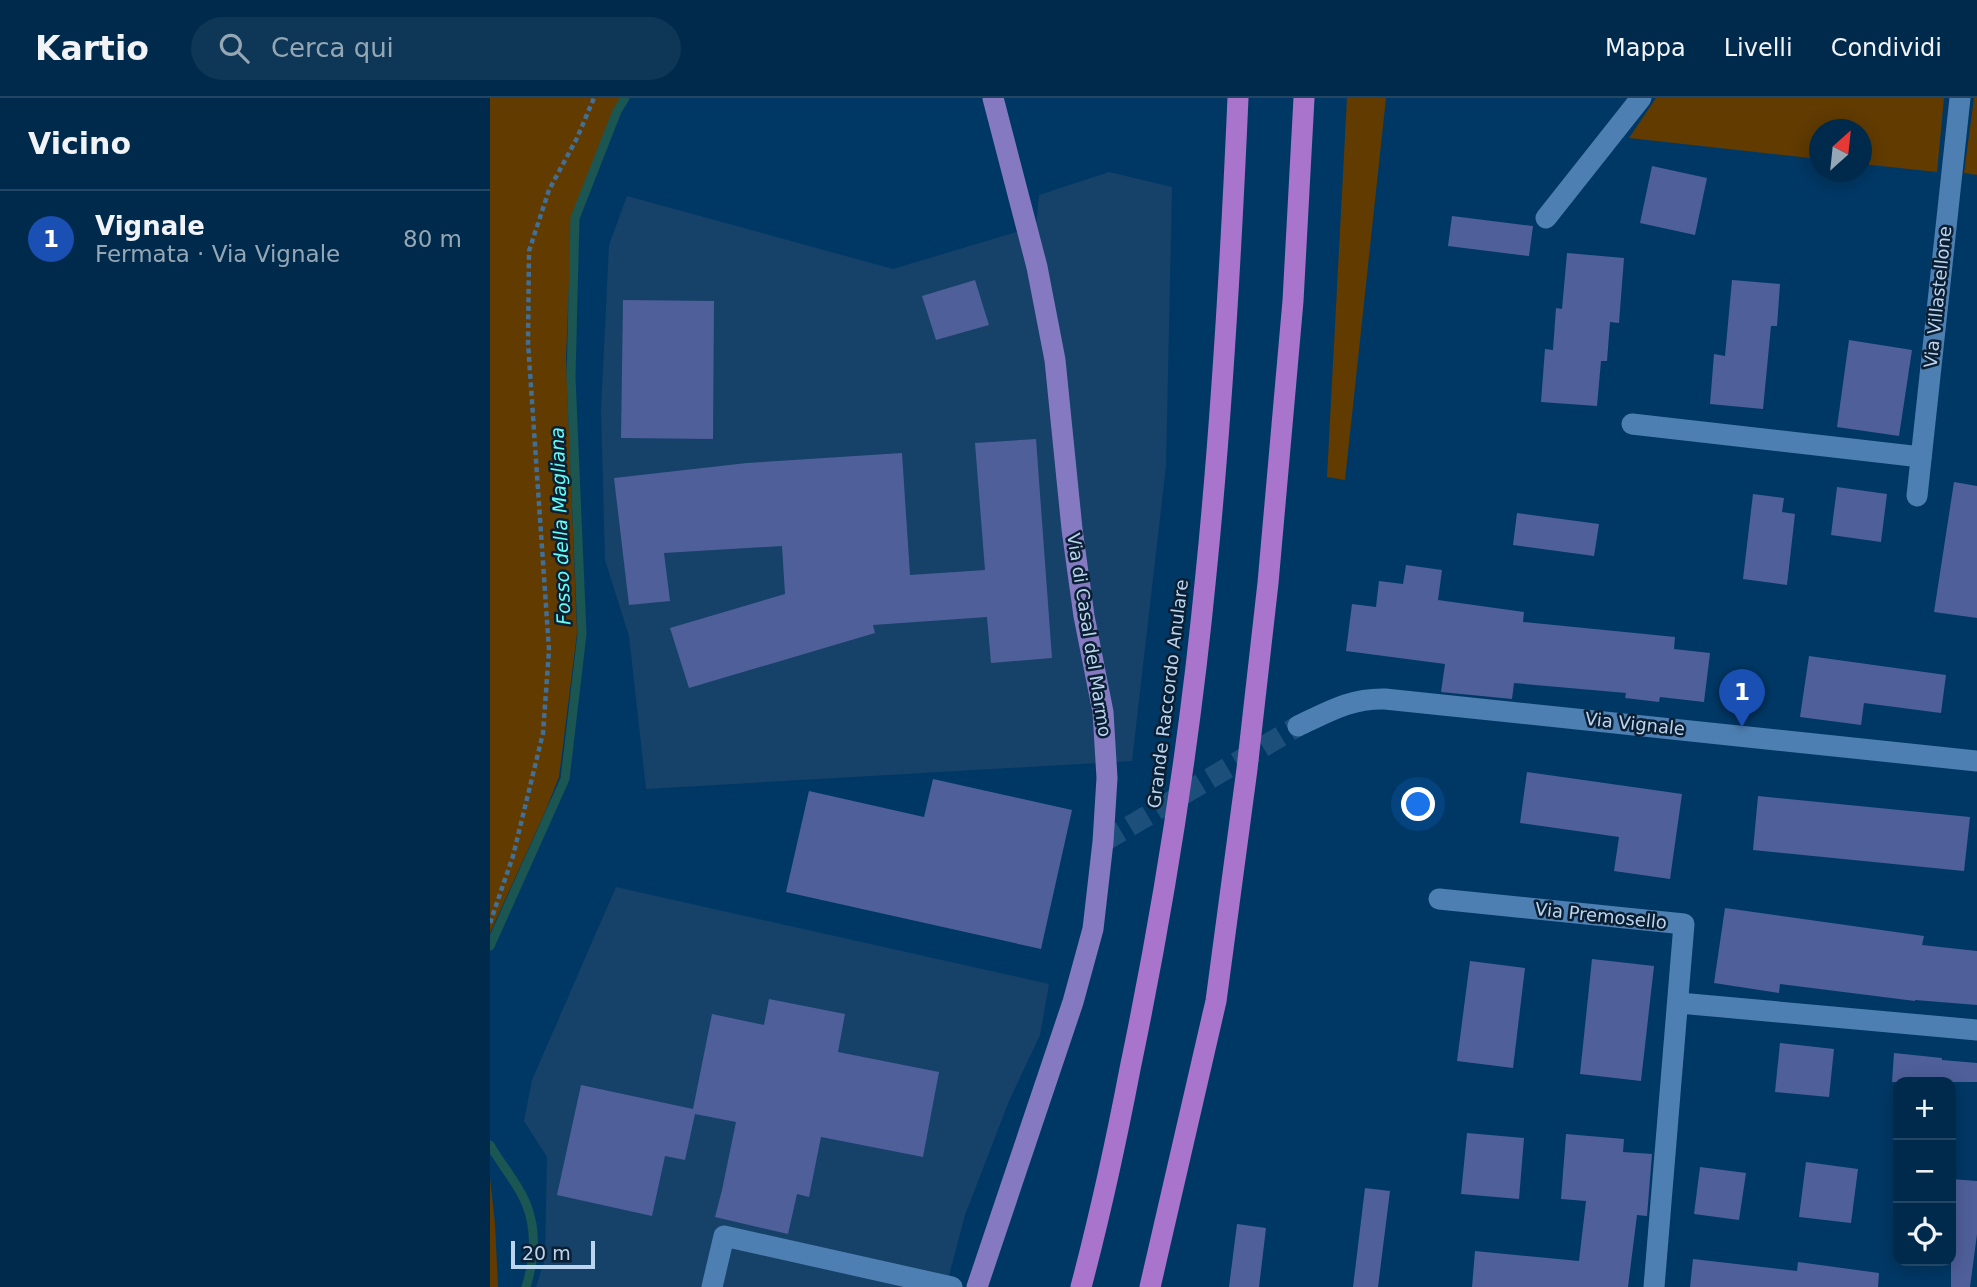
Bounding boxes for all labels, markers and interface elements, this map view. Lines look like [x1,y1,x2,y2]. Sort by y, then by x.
search box [191,17,681,80]
text: Kartio [35,29,149,68]
icon: search [215,29,253,67]
text: Cerca qui [271,33,394,63]
text: Mappa [1605,34,1686,62]
text: Livelli [1724,34,1793,62]
text: Condividi [1831,34,1942,62]
north arrow [1809,119,1872,182]
text: Vicino [28,126,131,161]
text: Vignale [95,211,205,241]
street label: Via Villastellone [1920,225,1955,369]
text: 1 [43,226,59,252]
text: 80 m [403,226,462,252]
text: Fermata · Via Vignale [95,241,340,267]
water label: Fosso della Magliana [546,427,574,625]
street label: Via di Casal del Marmo [1063,532,1116,738]
street label: Grande Raccordo Anulare [1143,578,1192,810]
pin: 1 [1719,669,1765,727]
street label: Via Vignale [1584,708,1686,739]
your location [1401,787,1435,821]
street label: Via Premosello [1534,898,1668,933]
map controls [1893,1077,1956,1266]
button: + [1893,1077,1956,1140]
button: − [1893,1140,1956,1203]
button: locate [1893,1203,1956,1266]
scale bar [511,1238,595,1270]
text: 20 m [522,1242,571,1264]

